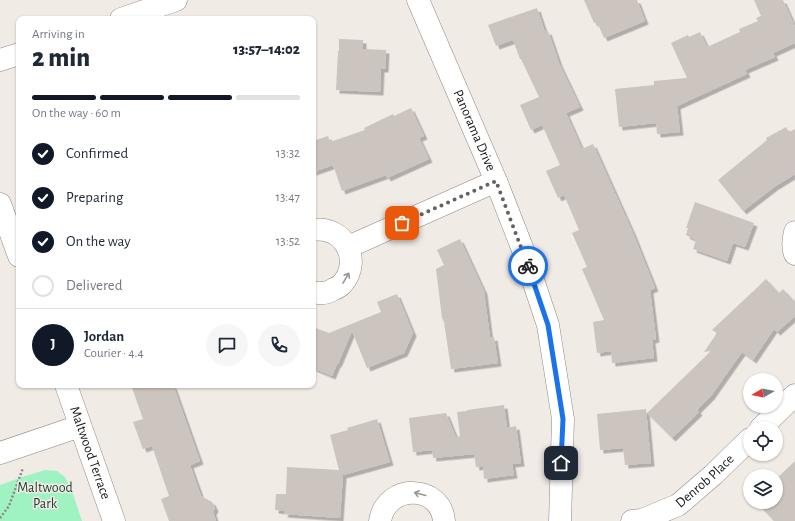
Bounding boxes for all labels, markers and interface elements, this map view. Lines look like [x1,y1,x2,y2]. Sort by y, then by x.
text: Arriving in [32,28,85,41]
text: 13:57–14:02 [233,42,300,57]
text: 2 min [32,45,90,71]
street label: Panorama Drive [451,88,498,173]
text: On the way · 60 m [32,107,121,120]
icon: check [32,143,54,165]
text: Confirmed [66,146,128,161]
text: 13:32 [276,147,300,160]
icon: check [32,187,54,209]
text: Preparing [66,190,123,205]
text: 13:47 [276,191,300,204]
pin [385,206,419,240]
icon: bag [391,212,413,234]
icon: check [32,231,54,253]
text: On the way [66,234,131,249]
text: 13:52 [276,235,300,248]
courier [508,246,548,286]
icon: bike [517,255,539,277]
one-way arrow [341,272,350,283]
text: Delivered [66,278,123,293]
button: chat [206,324,248,366]
button: phone [258,324,300,366]
text: Jordan [84,329,124,344]
text: J [50,337,56,352]
text: Courier · 4.4 [84,347,144,360]
north arrow [743,373,783,413]
map controls [743,373,783,509]
street label: Maltwood Terrace [67,405,113,501]
button: locate [743,421,783,461]
pin [544,446,578,480]
icon: home [550,452,572,474]
street label: Denrob Place [673,452,737,511]
button: layers [743,469,783,509]
park label: Maltwood Park [17,481,73,511]
one-way arrow [414,490,427,497]

